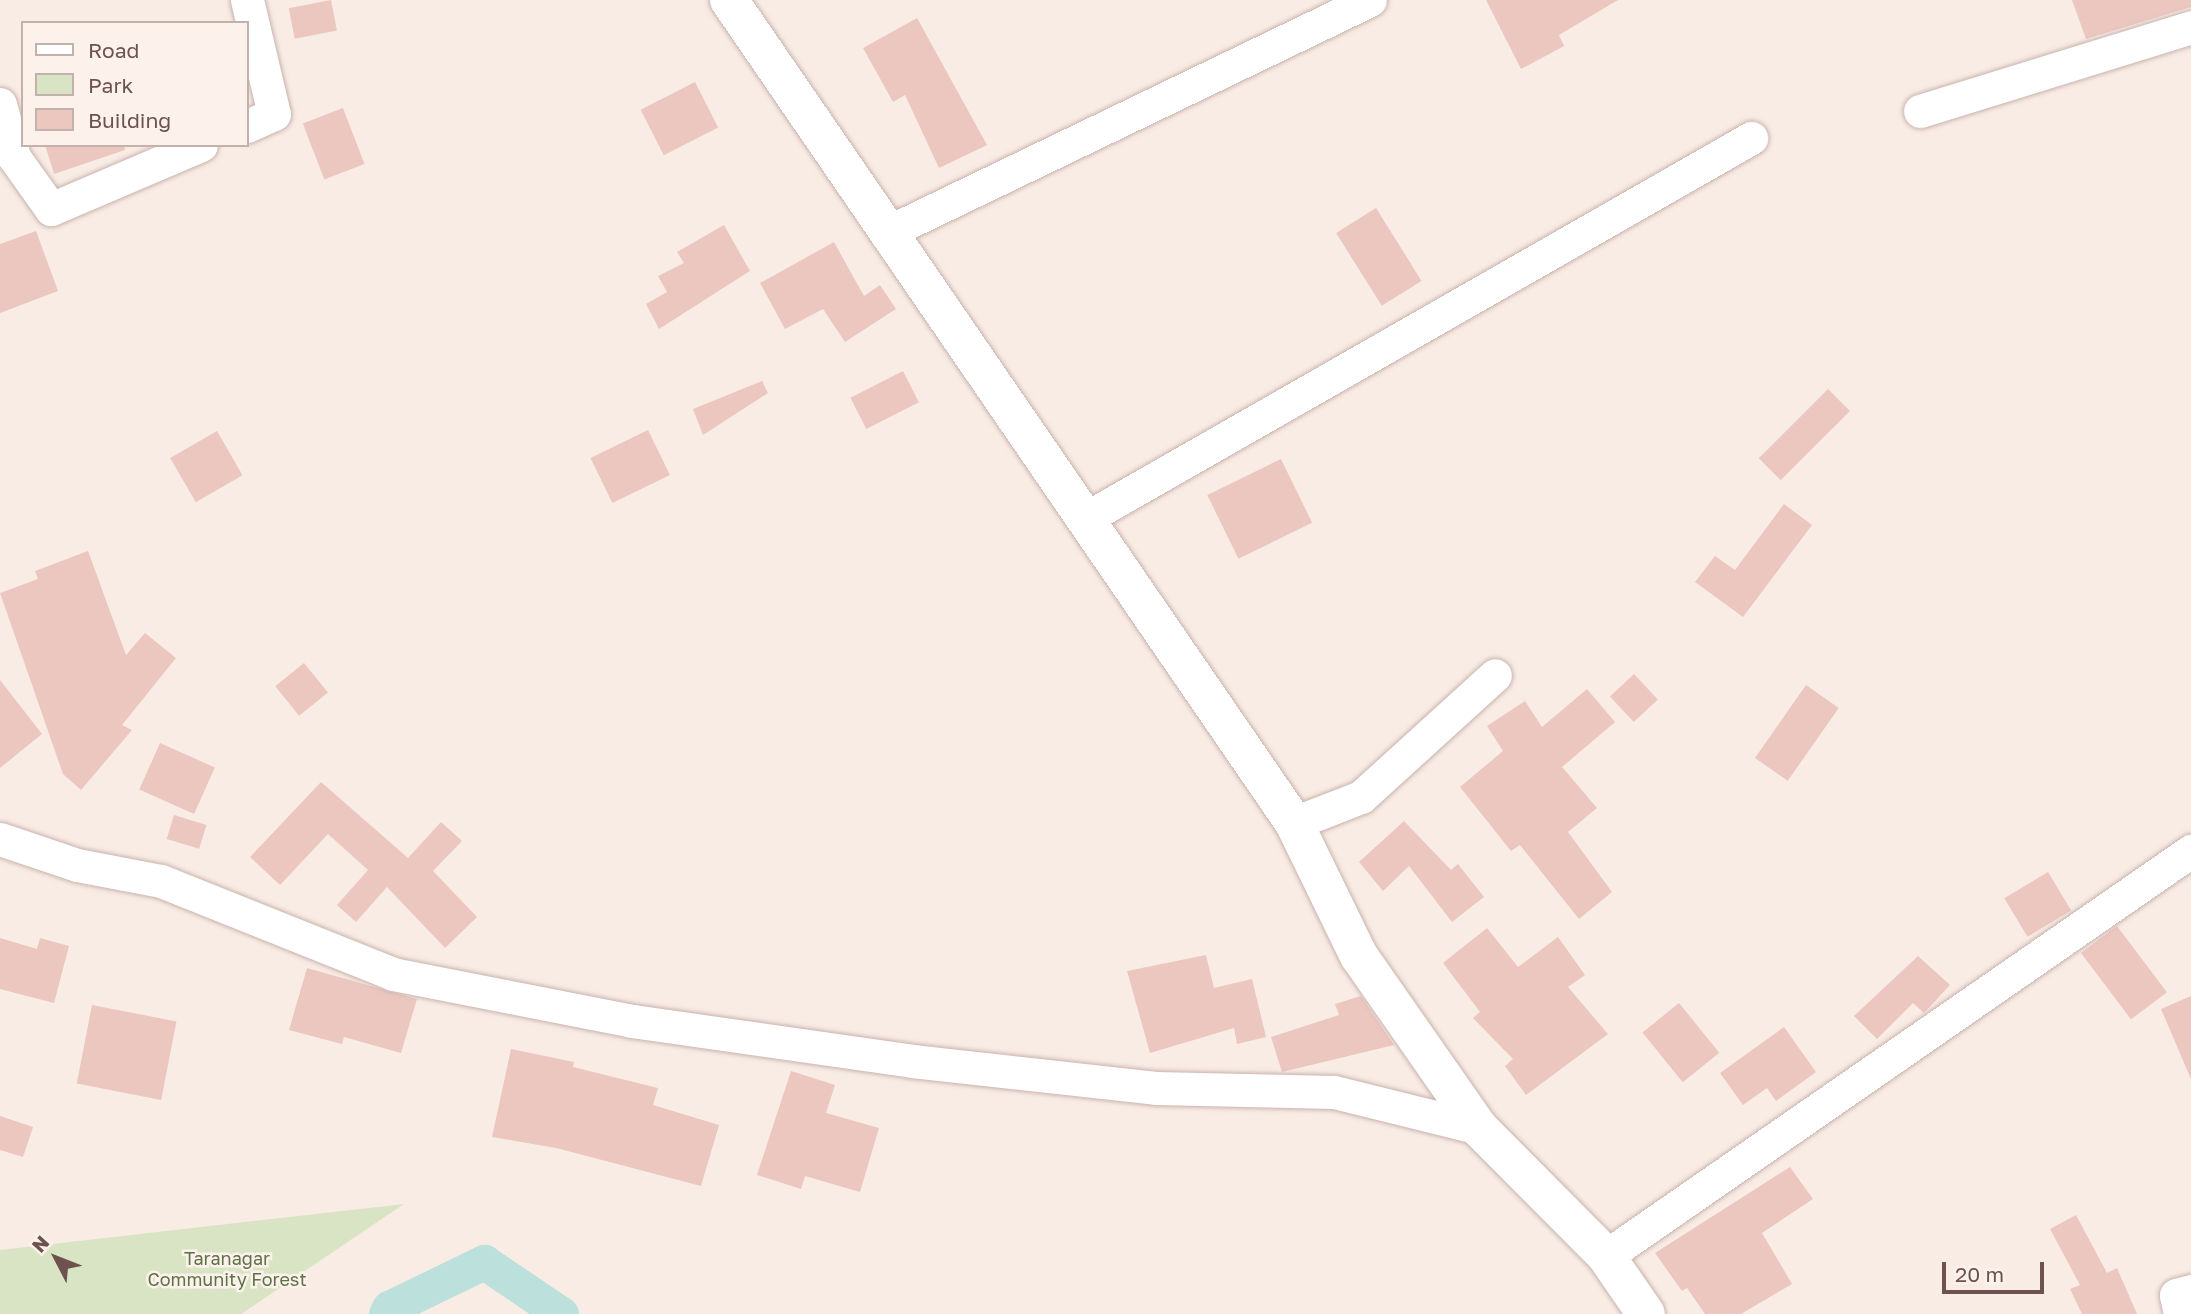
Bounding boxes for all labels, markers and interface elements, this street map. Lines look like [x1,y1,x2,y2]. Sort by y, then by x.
legend [21,21,248,147]
text: Road [88,37,139,63]
text: Park [88,72,133,98]
text: Building [88,107,171,133]
north arrow [21,1223,91,1293]
text: N [27,1231,53,1257]
park label: Taranagar Community Forest [147,1248,307,1290]
scale bar [1946,1248,2048,1292]
text: 20 m [1955,1261,2004,1287]

